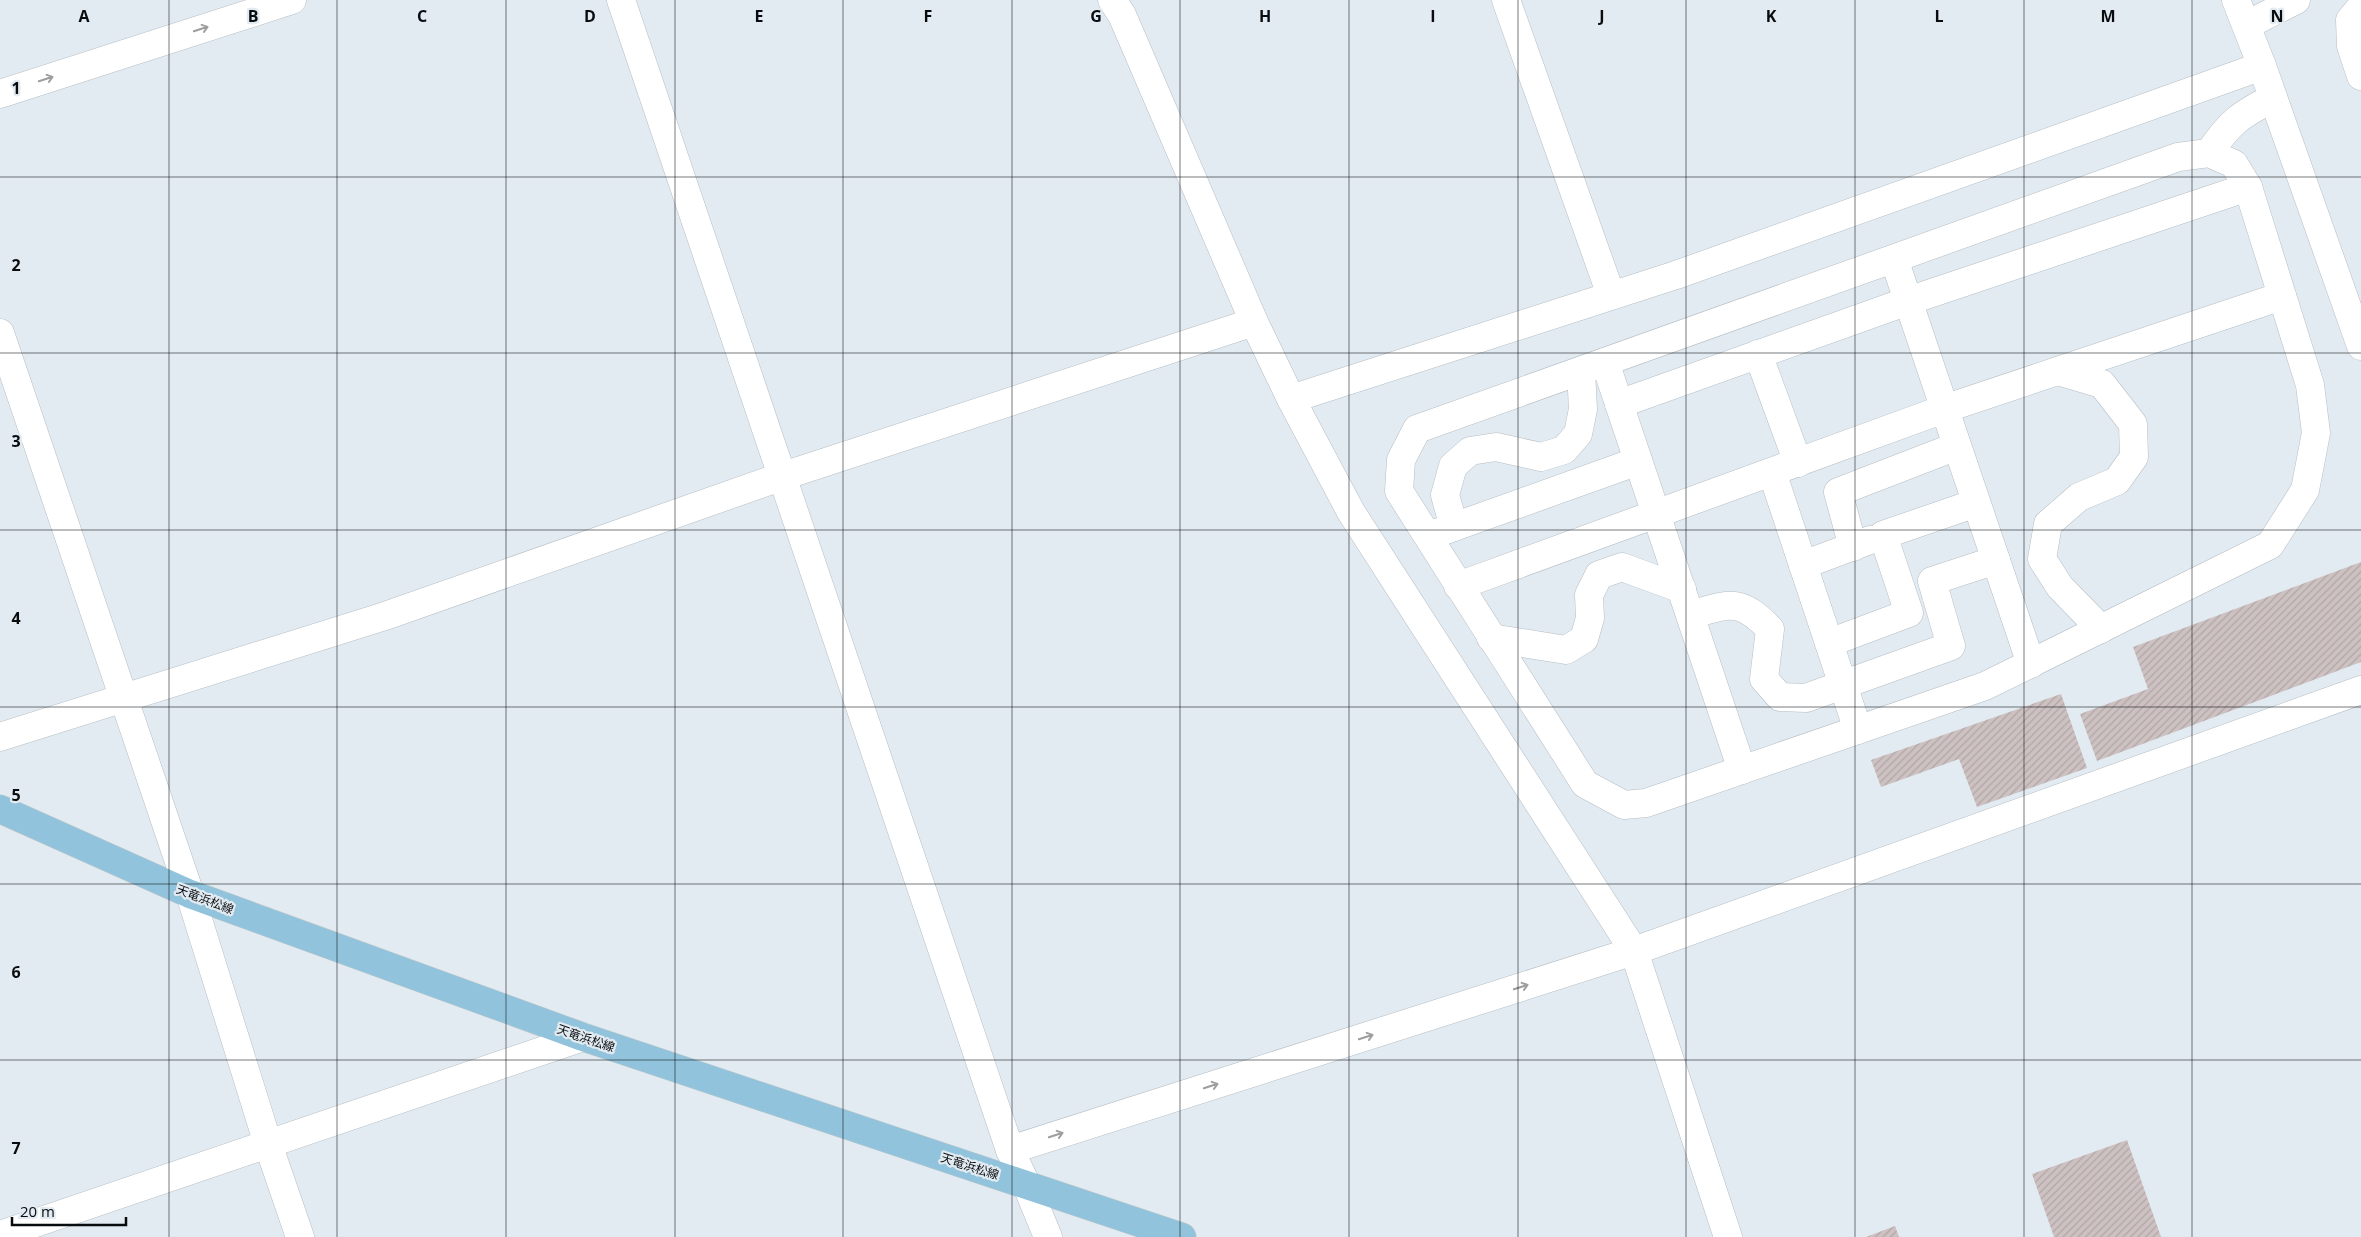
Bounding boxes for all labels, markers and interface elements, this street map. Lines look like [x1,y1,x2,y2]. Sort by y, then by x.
text: A [78,5,90,27]
text: B [248,5,258,27]
text: C [417,5,427,27]
text: D [584,5,596,27]
text: E [755,5,764,27]
text: F [924,5,932,27]
text: G [1090,5,1102,27]
text: H [1259,5,1271,27]
text: I [1430,5,1436,27]
text: J [1597,5,1605,27]
text: K [1766,5,1777,27]
text: L [1934,5,1944,27]
text: M [2100,5,2116,27]
text: N [2270,5,2284,27]
one-way arrow [193,24,208,33]
one-way arrow [38,74,54,83]
text: 1 [11,77,21,99]
text: 2 [11,254,21,276]
text: 3 [11,430,21,452]
text: 4 [11,607,21,629]
text: 5 [11,784,21,806]
street label: 天竜浜松線 [174,880,236,918]
text: 6 [11,961,21,983]
one-way arrow [1512,982,1528,992]
street label: 天竜浜松線 [555,1020,617,1056]
one-way arrow [1357,1031,1373,1041]
one-way arrow [1203,1080,1219,1090]
one-way arrow [1048,1129,1064,1139]
text: 7 [11,1137,21,1159]
street label: 天竜浜松線 [939,1149,1001,1183]
scale bar [12,1194,126,1226]
text: 20 m [20,1201,55,1221]

